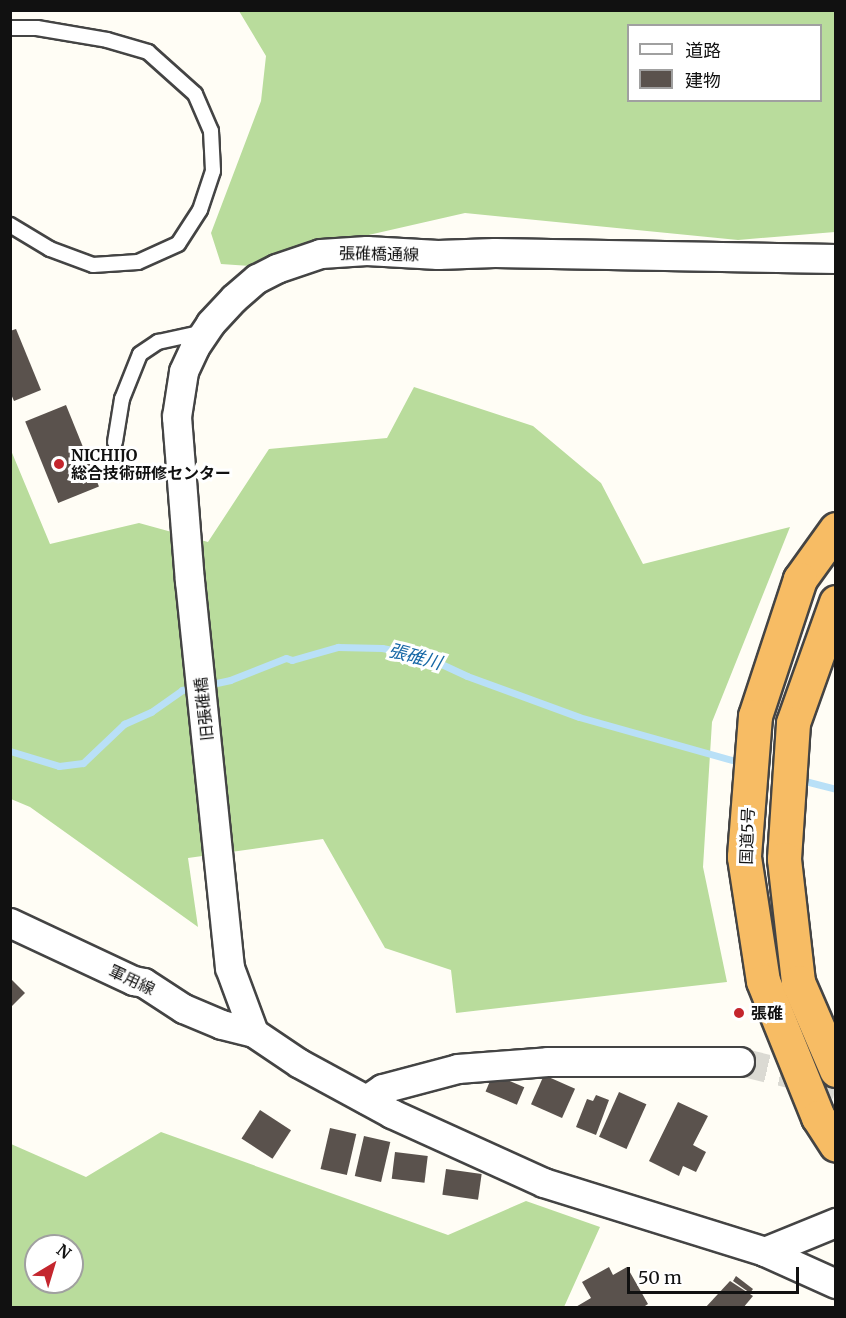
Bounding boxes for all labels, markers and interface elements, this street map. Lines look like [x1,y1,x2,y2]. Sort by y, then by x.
legend [627,24,822,102]
text: 道路 [685,39,721,62]
text: 建物 [685,69,721,92]
street label: 張碓橋通線 [339,244,419,264]
place label: NICHIJO 総合技術研修センター [71,445,231,483]
marker: NICHIJO 総合技術研修センター [52,457,66,471]
water label: 張碓川 [386,640,444,674]
street label: 旧張碓橋 [191,676,217,742]
street label: 国道5号 [736,807,758,865]
street label: 軍用線 [106,961,158,999]
place label: 張碓 [751,1003,783,1023]
marker: 張碓 [732,1006,746,1020]
north arrow [24,1234,84,1294]
text: N [53,1240,75,1263]
scale bar [630,1255,802,1293]
text: 50 m [638,1266,682,1289]

